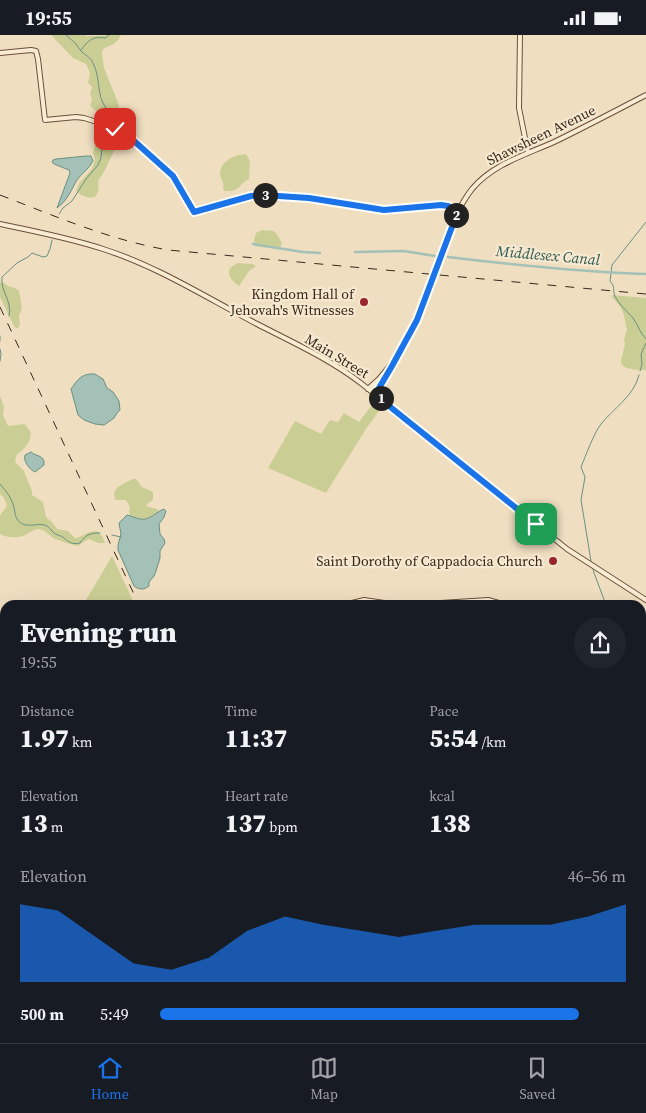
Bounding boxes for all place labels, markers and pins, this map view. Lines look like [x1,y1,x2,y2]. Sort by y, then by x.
pin [94,108,136,150]
pin: 3 [252,183,278,207]
pin: 2 [444,203,468,227]
place label: Kingdom Hall of Jehovah's Witnesses [229,284,355,320]
marker: Kingdom Hall of Jehovah's Witnesses [358,296,370,308]
pin: 1 [368,385,394,411]
pin [515,503,557,545]
place label: Saint Dorothy of Cappadocia Church [316,551,543,571]
marker: Saint Dorothy of Cappadocia Church [547,555,559,567]

